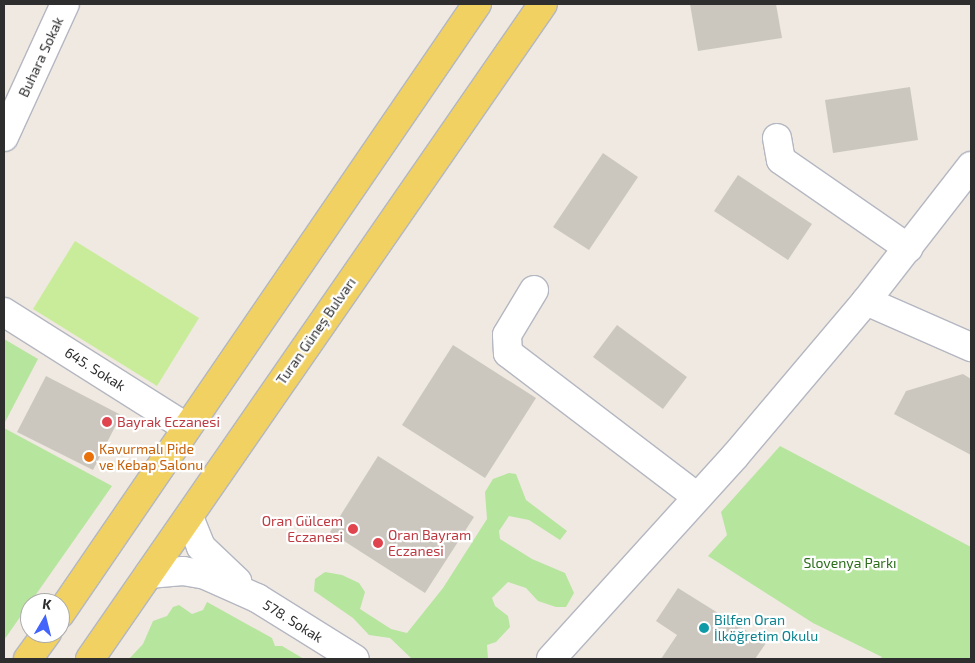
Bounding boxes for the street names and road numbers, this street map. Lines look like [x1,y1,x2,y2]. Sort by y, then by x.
street label: Buhara Sokak [15,14,67,100]
street label: Turan Güneş Bulvarı [273,274,359,388]
street label: 645. Sokak [62,344,128,394]
street label: 578. Sokak [260,596,326,646]

